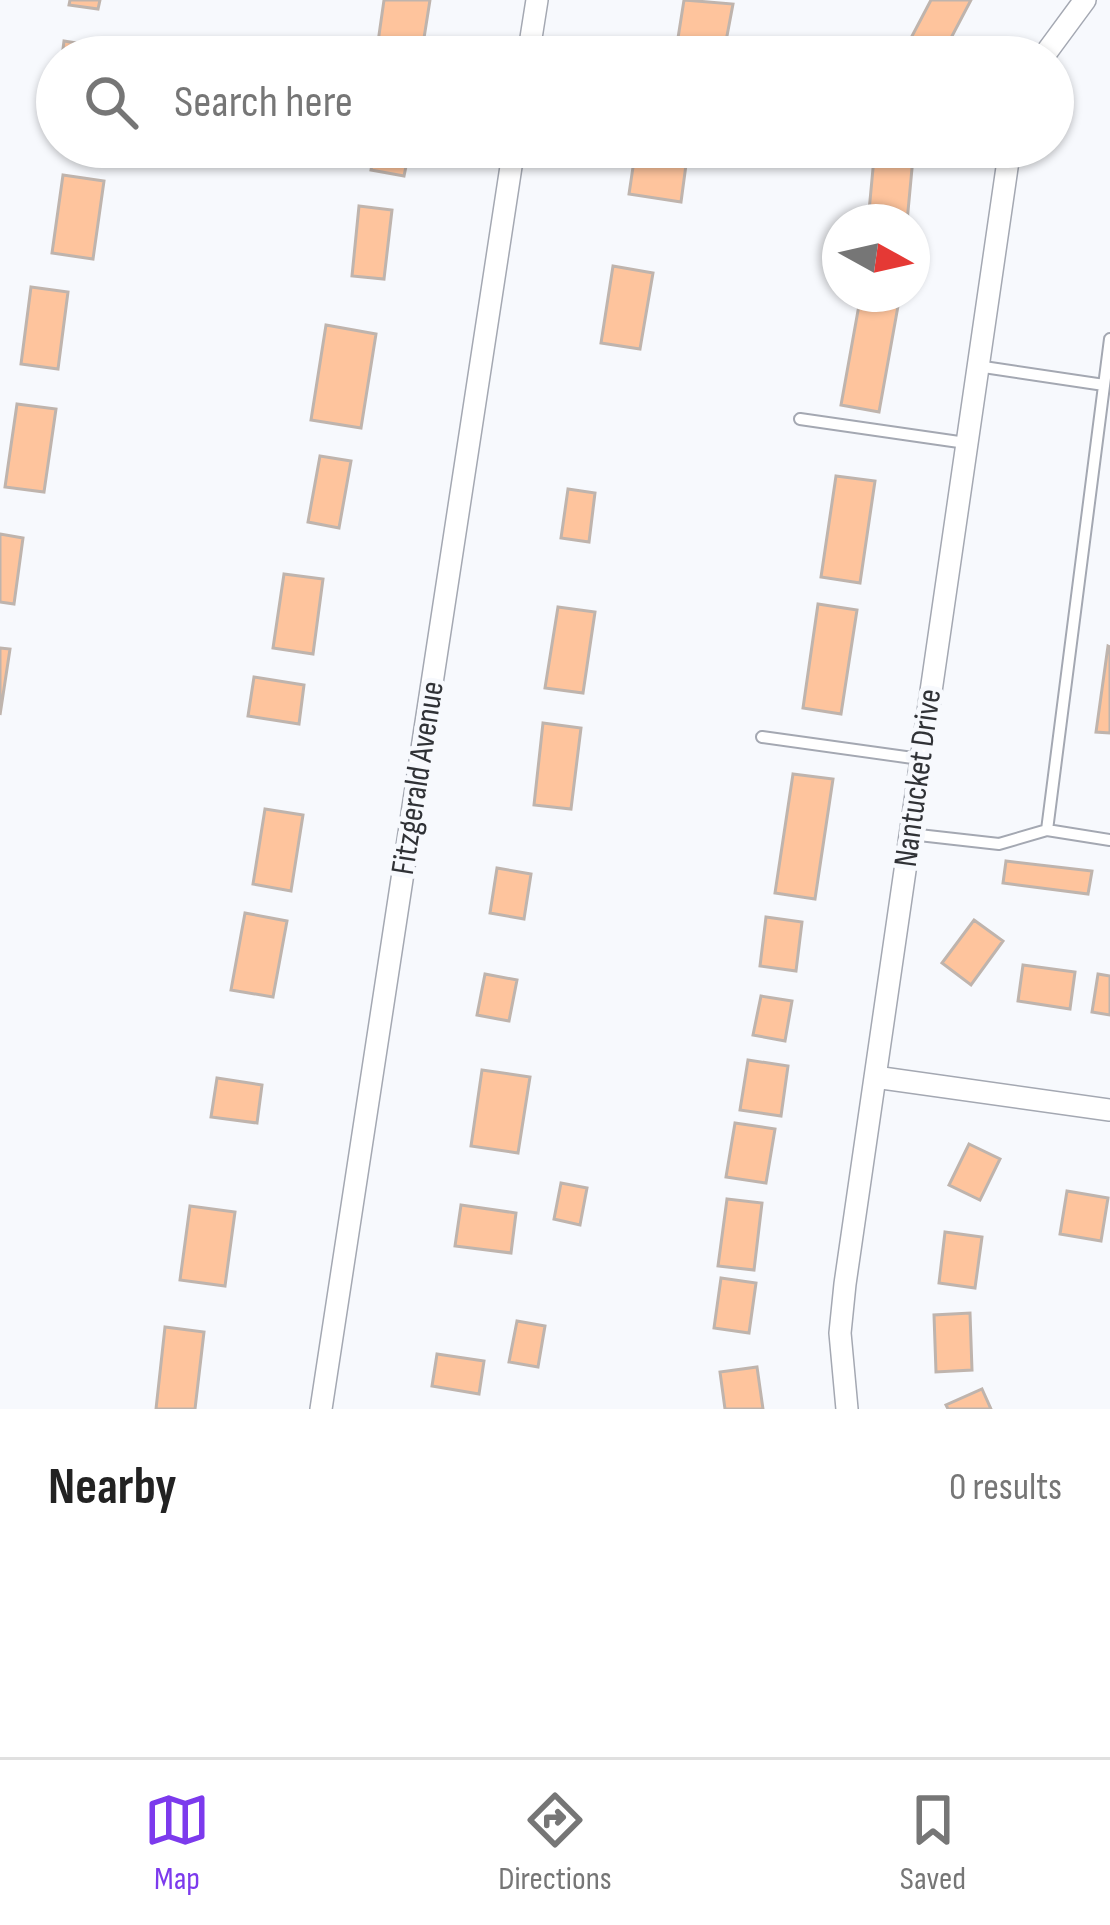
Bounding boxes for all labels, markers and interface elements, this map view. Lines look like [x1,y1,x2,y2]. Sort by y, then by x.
search box [36,36,1074,168]
icon: search [78,69,144,135]
text: Search here [174,75,353,130]
north arrow [822,204,930,312]
street label: Fitzgerald Avenue [383,679,453,877]
street label: Nantucket Drive [886,687,950,869]
text: Nearby [48,1457,177,1518]
text: 0 results [949,1464,1062,1511]
tab: Map [144,1787,210,1899]
tab: Directions [498,1787,612,1899]
tab: Saved [900,1787,966,1899]

